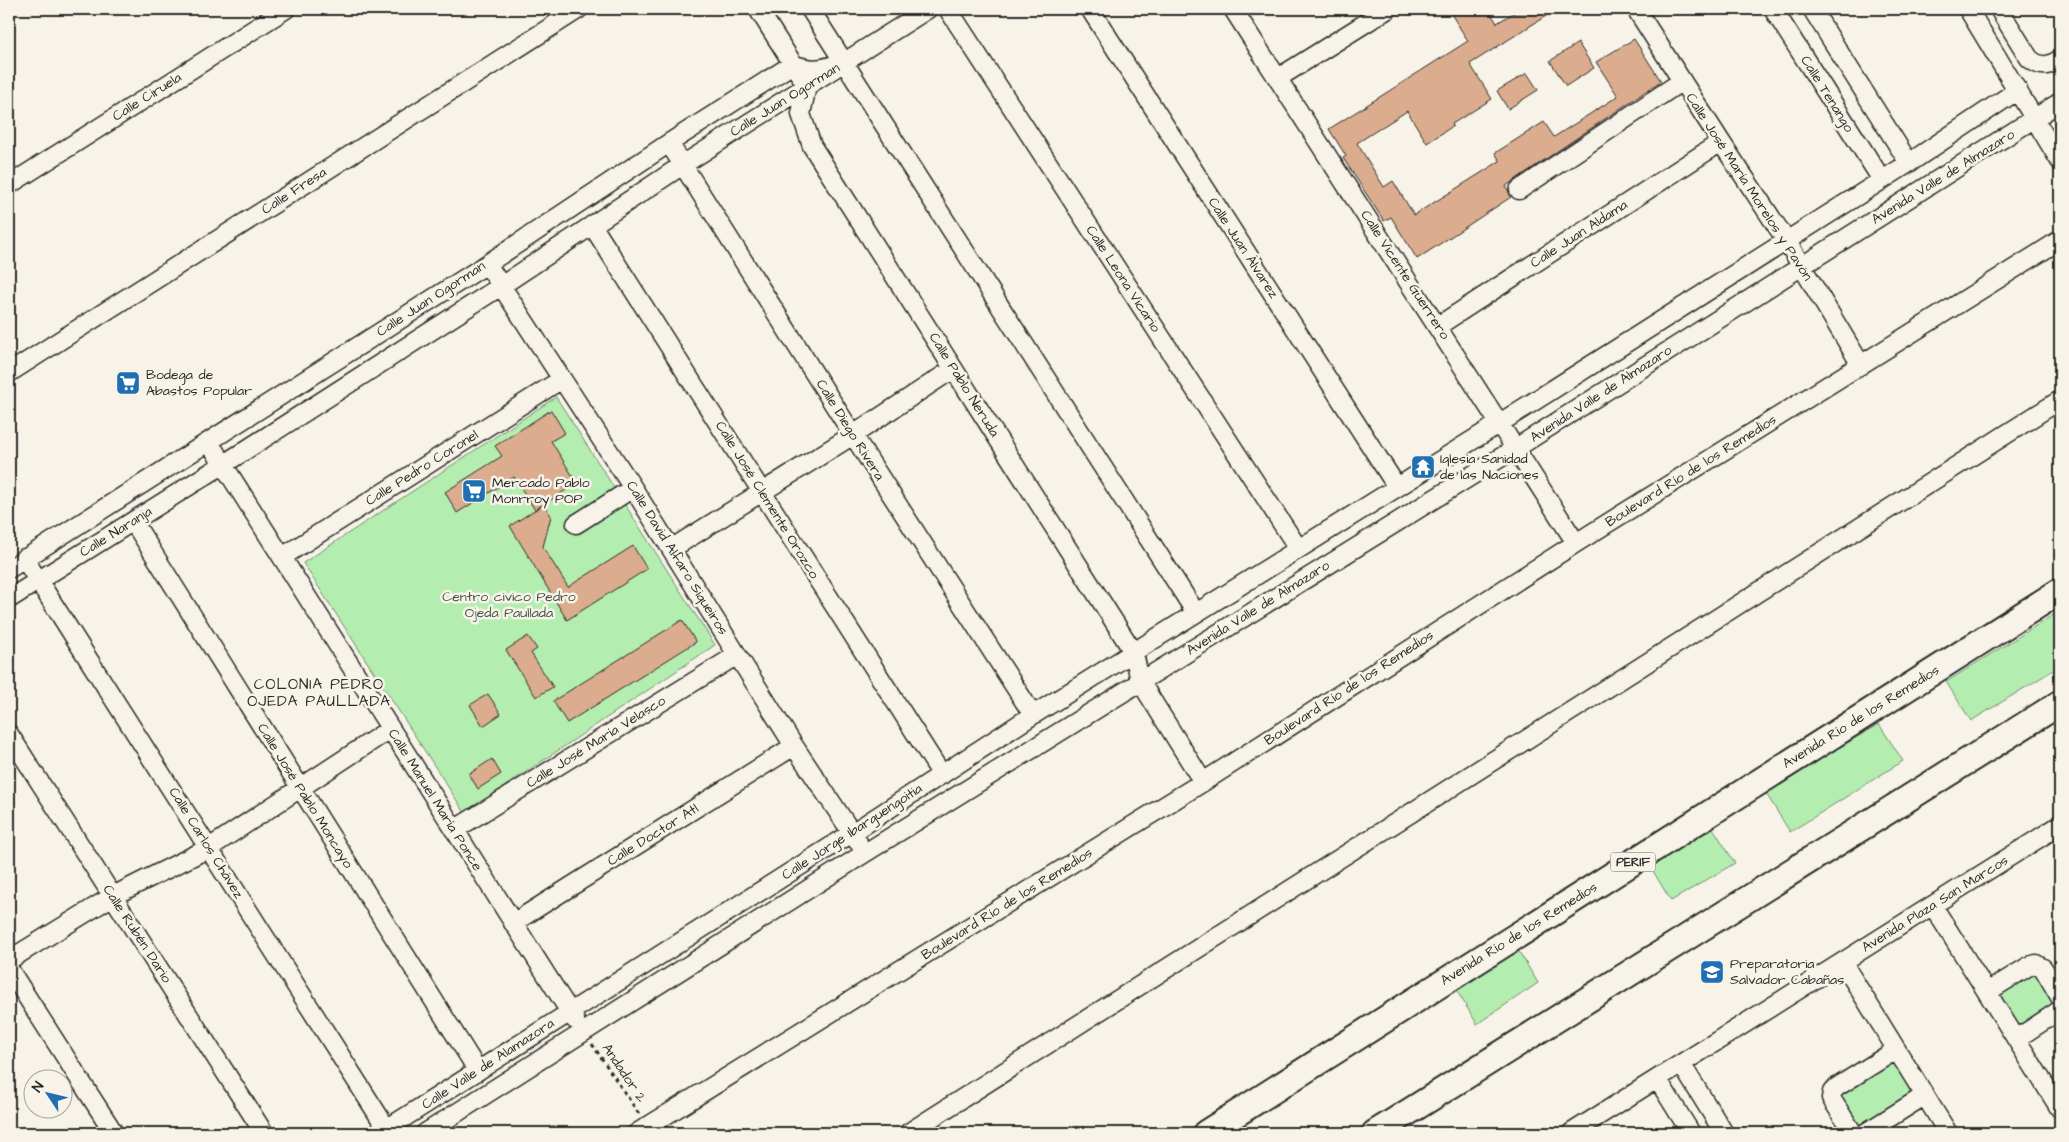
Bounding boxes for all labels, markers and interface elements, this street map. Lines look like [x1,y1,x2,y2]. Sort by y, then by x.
street label: Calle Tenango [1795,52,1859,136]
street label: Calle Juan Ogorman [726,58,844,142]
street label: Calle Ciruela [108,68,186,126]
street label: Calle José María Morelos y Pavón [1681,89,1817,285]
street label: Avenida Valle de Almazaro [1868,125,2019,229]
street label: Calle Fresa [258,163,330,219]
street label: Calle Juan Álvarez [1203,194,1283,302]
street label: Calle Juan Aldama [1526,195,1632,273]
street label: Calle Vicente Guerrero [1356,206,1455,344]
street label: Calle Leona Vicario [1081,222,1165,337]
street label: Calle Juan Ogorman [373,256,489,342]
street label: Calle Pablo Neruda [924,329,1004,441]
street label: Avenida Valle de Almazaro [1526,340,1676,447]
place label: Bodega de Abastos Popular [146,365,252,401]
supermarket icon: Bodega de Abastos Popular [115,370,141,396]
street label: Calle Diego Rivera [811,376,889,484]
street label: Boulevard Río de los Remedios [1602,410,1780,532]
street label: Calle José Clemente Orozco [710,417,824,583]
street label: Calle Pedro Coronel [362,425,482,511]
place label: Iglesia Sanidad de las Naciones [1440,449,1539,485]
temple icon: Iglesia Sanidad de las Naciones [1410,454,1436,480]
place label: Mercado Pablo Monrroy POP [492,473,590,509]
street label: Calle David Alfaro Siqueiros [621,477,733,639]
supermarket icon: Mercado Pablo Monrroy POP [461,478,487,504]
street label: Calle Naranja [76,502,156,562]
street label: Avenida Valle de Almazaro [1183,556,1334,660]
park label: Centro civico Pedro Ojeda Paullada [442,587,576,623]
street label: Boulevard Río de los Remedios [1260,626,1438,750]
street label: Avenida Río de los Remedios [1779,660,1943,774]
district label: COLONIA PEDRO OJEDA PAULLADA [247,674,391,712]
street label: Calle José María Velasco [523,691,670,793]
street label: Calle José Pablo Moncayo [252,720,358,873]
street label: Calle Manuel María Ponce [383,725,487,875]
street label: Calle Jorge Ibarguengoitia [778,779,926,885]
street label: Calle Carlos Chávez [164,783,248,903]
street label: Calle Doctor Atl [604,799,702,871]
street label: Boulevard Río de los Remedios [918,843,1096,965]
street label: Avenida Plaza San Marcos [1858,851,2012,957]
road number: PERIF [1610,852,1656,872]
street label: Avenida Río de los Remedios [1437,877,1601,991]
street label: Calle Rubén Dario [98,881,176,987]
place label: Preparatoria Salvador Cabañas [1730,954,1844,990]
school or university icon: Preparatoria Salvador Cabañas [1699,959,1725,985]
street label: Calle Valle de Alamazora [418,1014,558,1114]
street label: Andador 2 [597,1040,651,1106]
north arrow [22,1070,72,1120]
text: N [27,1078,49,1096]

